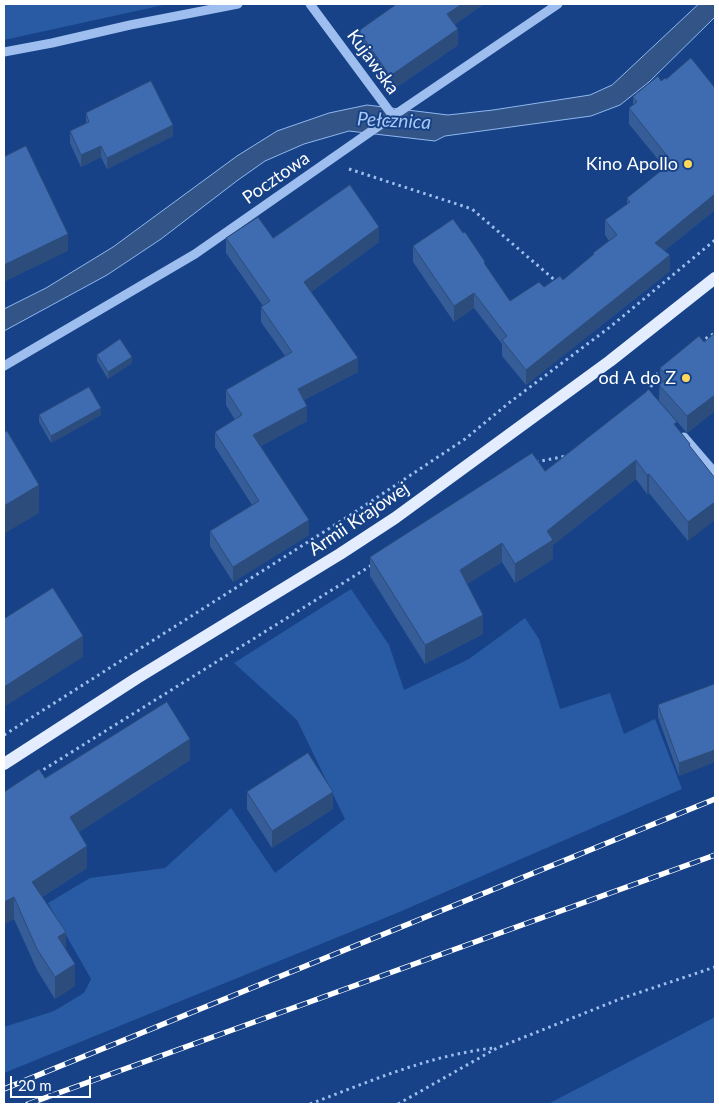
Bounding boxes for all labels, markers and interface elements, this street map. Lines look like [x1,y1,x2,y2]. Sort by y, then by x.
street label: Kujawska [342,25,404,99]
water label: Pełcznica [356,108,432,134]
street label: Pocztowa [238,147,314,209]
place label: Kino Apollo [586,153,678,175]
marker: Kino Apollo [682,158,694,170]
place label: od A do Z [599,367,676,389]
marker: od A do Z [680,372,692,384]
street label: Armii Krajowej [305,478,413,560]
scale bar [12,1066,94,1098]
text: 20 m [18,1076,52,1094]

